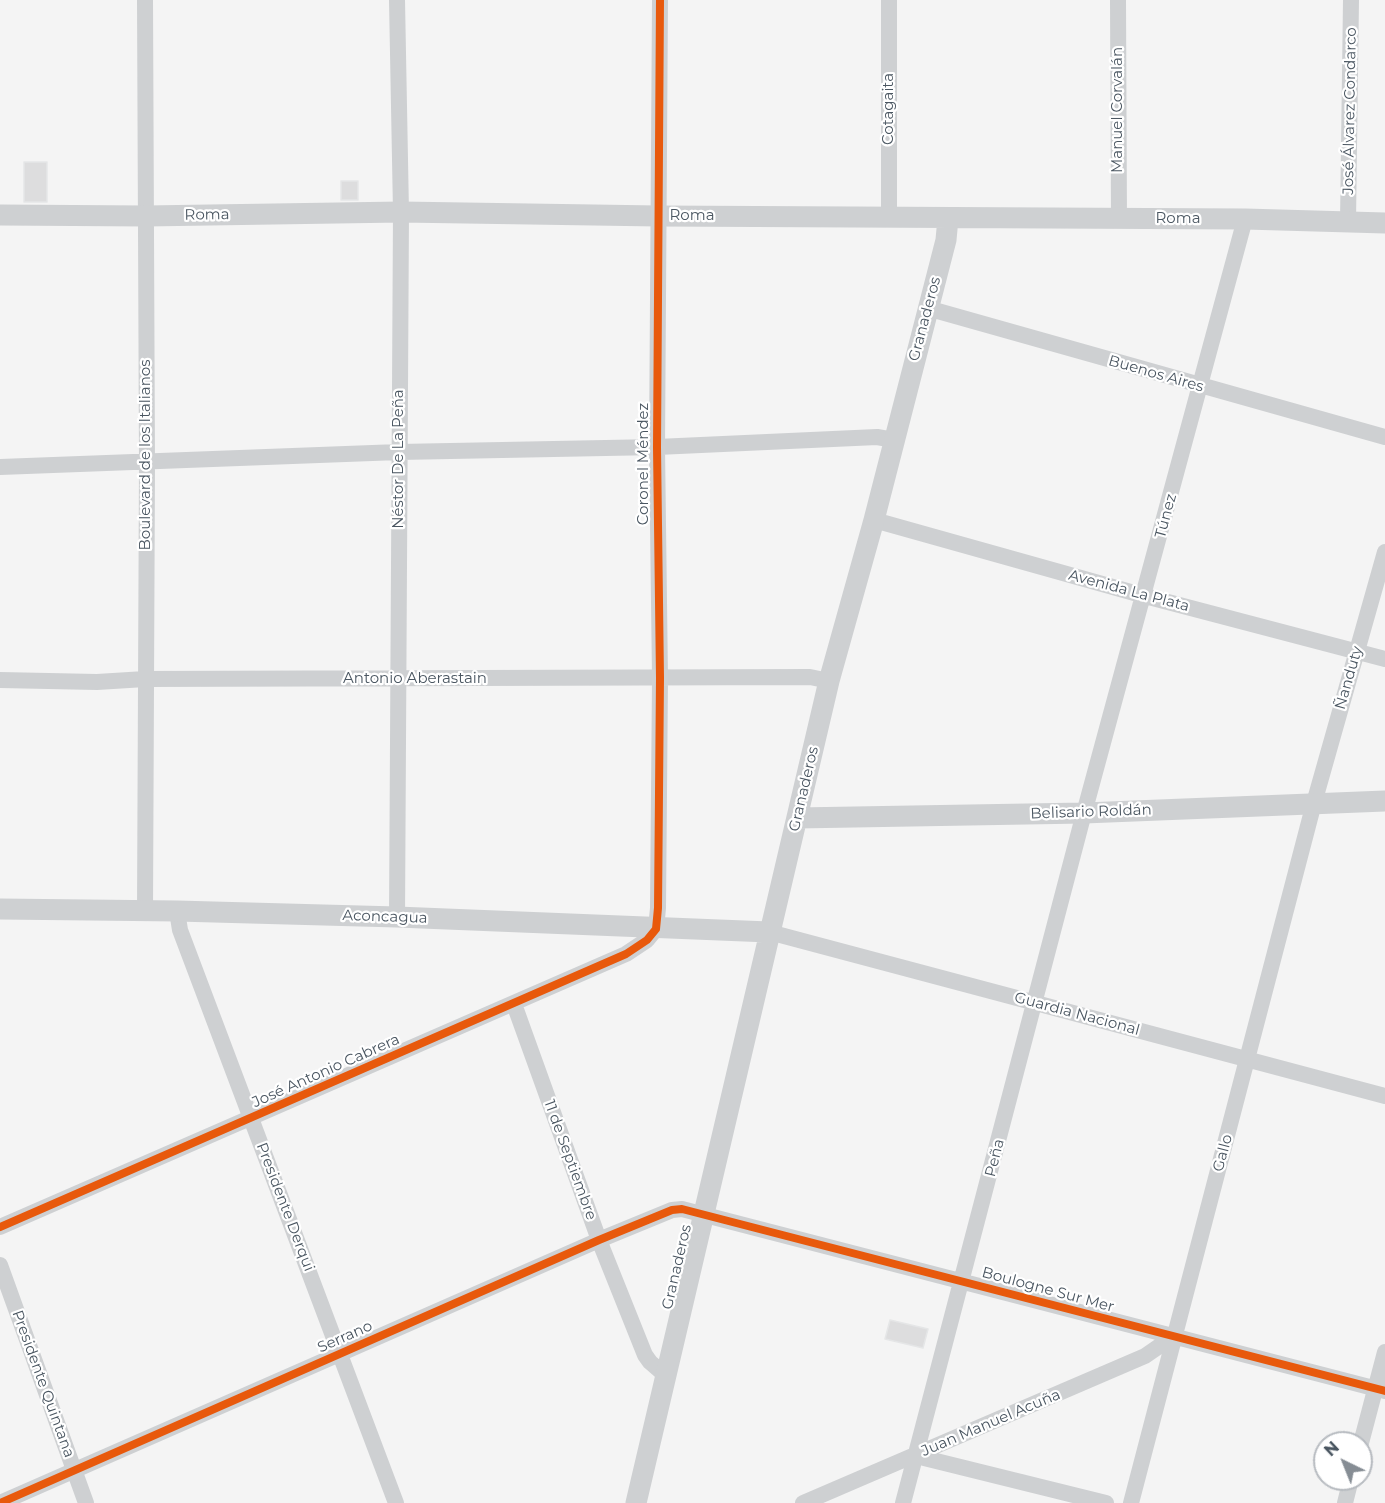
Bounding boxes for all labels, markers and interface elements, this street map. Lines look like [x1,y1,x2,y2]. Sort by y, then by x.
street label: José Álvarez Condarco [1340,27,1360,195]
street label: Manuel Corvalán [1109,47,1127,173]
street label: Cotagaita [880,73,898,145]
street label: Roma [184,206,230,224]
street label: Roma [669,207,715,225]
street label: Roma [1155,210,1201,228]
street label: Granaderos [905,275,945,363]
street label: Buenos Aires [1106,352,1206,396]
street label: Boulevard de los Italianos [137,359,155,551]
street label: Néstor De La Peña [390,389,408,529]
street label: Coronel Méndez [635,403,653,525]
street label: Túnez [1151,492,1181,540]
street label: Avenida La Plata [1067,566,1191,616]
street label: Ñanduty [1331,644,1367,712]
street label: Antonio Aberastain [343,670,487,688]
street label: Granaderos [785,745,823,833]
street label: Belisario Roldán [1030,801,1152,823]
street label: Aconcagua [342,907,428,927]
street label: Guardia Nacional [1012,989,1142,1039]
street label: José Antonio Cabrera [249,1030,403,1112]
street label: 11 de Septiembre [540,1097,600,1223]
street label: Gallo [1209,1132,1237,1174]
street label: Peña [982,1137,1008,1179]
street label: Presidente Derqui [252,1140,318,1274]
street label: Granaderos [658,1223,696,1311]
street label: Boulogne Sur Mer [980,1264,1116,1316]
street label: Presidente Quintana [8,1308,78,1460]
street label: Serrano [315,1317,375,1357]
street label: Juan Manuel Acuña [919,1386,1063,1460]
north arrow [1313,1431,1373,1491]
text: N [1321,1438,1343,1460]

